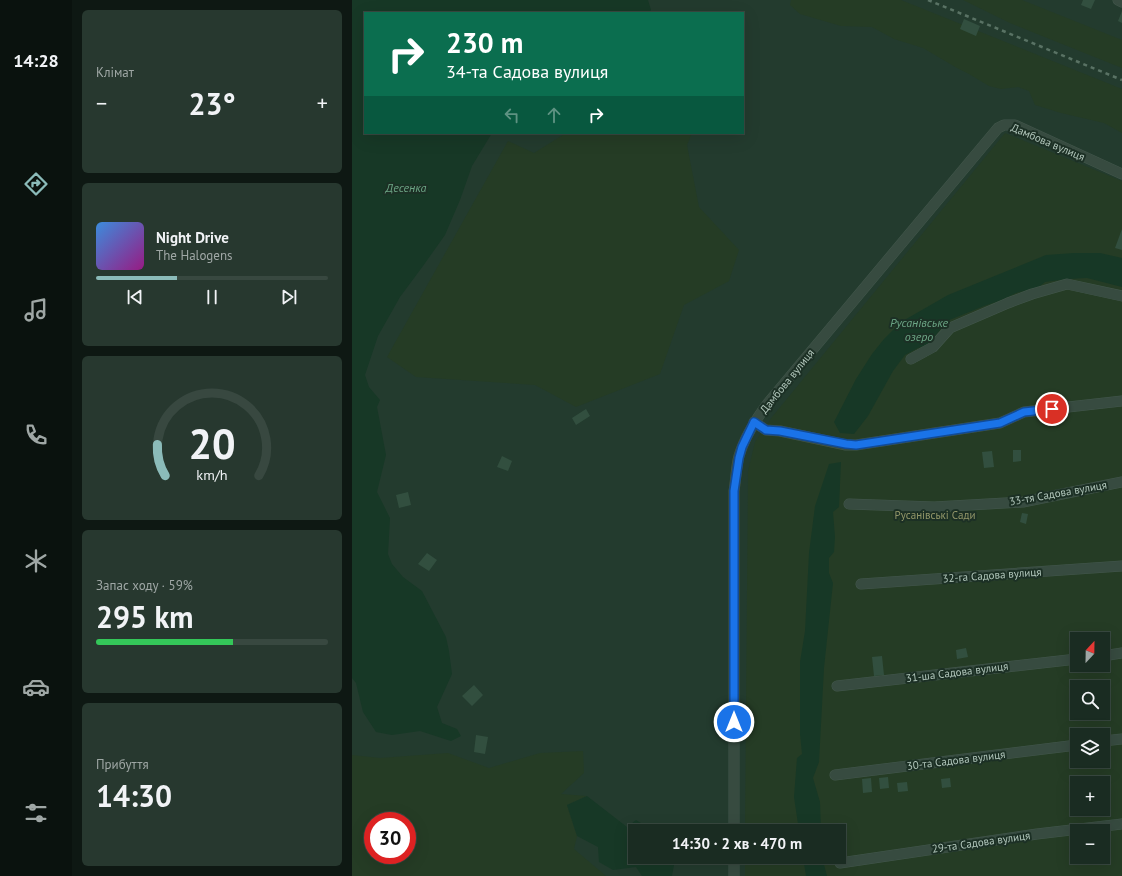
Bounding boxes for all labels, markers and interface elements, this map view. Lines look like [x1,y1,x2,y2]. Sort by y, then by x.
text: 230 m [446,24,523,61]
icon: right [380,28,432,80]
text: 14:28 [13,49,59,72]
text: 34-та Садова вулиця [446,60,608,83]
text: Клімат [96,64,134,81]
text: 23° [188,84,236,123]
text: − [96,89,107,117]
text: + [317,89,328,117]
icon: left [501,104,523,126]
icon: ahead [543,104,565,126]
icon: right [585,104,607,126]
street label: Дамбова вулиця [1009,120,1087,164]
icon: directions [22,170,50,198]
water label: Десенка [385,180,427,195]
text: Night Drive [156,228,229,247]
text: The Halogens [156,247,233,264]
icon: previous [124,286,146,308]
icon: pause [201,286,223,308]
icon: next [278,286,300,308]
icon: music [22,296,50,324]
water label: Русанівське озеро [890,315,948,344]
street label: Дамбова вулиця [757,346,817,416]
pin [1035,392,1069,426]
icon: arrive [1041,398,1063,420]
text: 20 [188,417,236,470]
icon: phone [22,421,50,449]
text: km/h [196,465,228,484]
street label: 33-тя Садова вулиця [1008,478,1108,508]
park label: Русанівські Сади [895,508,975,522]
icon: climate [22,547,50,575]
street label: 32-га Садова вулиця [942,565,1042,585]
text: Запас ходу · 59% [96,577,193,594]
text: 295 km [96,597,194,636]
north arrow [1070,632,1110,672]
map controls [1070,632,1110,864]
street label: 31-ша Садова вулиця [905,659,1009,685]
icon: car [22,673,50,701]
button: search [1070,680,1110,720]
position arrow [713,701,755,743]
button: layers [1070,728,1110,768]
street label: 30-та Садова вулиця [906,747,1006,773]
text: Прибуття [96,756,149,773]
text: 14:30 [96,776,172,815]
button: + [1070,776,1110,816]
icon: filters [22,799,50,827]
speed limit sign: 30 [364,812,416,864]
button: − [1070,824,1110,864]
street label: 29-та Садова вулиця [931,828,1031,856]
text: 14:30 · 2 хв · 470 m [672,834,802,853]

